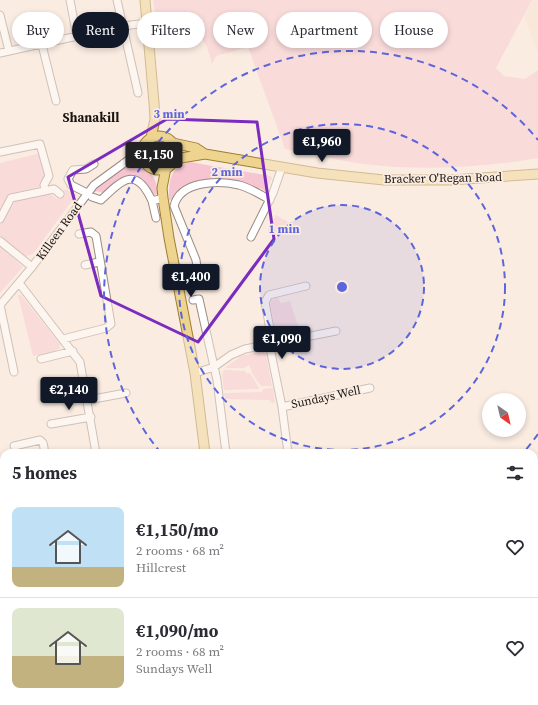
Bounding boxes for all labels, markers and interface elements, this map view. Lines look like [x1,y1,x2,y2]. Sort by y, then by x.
chip: Buy [12,12,64,48]
chip: Rent [72,12,129,48]
chip: Filters [137,12,205,48]
chip: New [213,12,268,48]
chip: Apartment [276,12,372,48]
chip: House [380,12,448,48]
text: 3 min [153,106,185,122]
district label: Shanakill [63,109,119,126]
pin: €1,960 [289,129,355,163]
text: €1,960 [302,133,342,150]
pin: €1,150 [121,142,187,176]
text: €1,150 [134,146,174,163]
text: 2 min [211,164,243,180]
street label: Bracker O'Regan Road [384,169,502,187]
street label: Killeen Road [32,199,86,263]
text: 1 min [268,221,300,237]
pin: €1,400 [158,264,224,298]
text: €1,400 [171,268,211,285]
centre of rings [335,280,349,294]
pin: €1,090 [249,326,315,360]
text: €1,090 [262,330,302,347]
pin: €2,140 [36,377,102,411]
text: €2,140 [49,381,89,398]
street label: Sundays Well [290,382,363,412]
north arrow [482,393,526,437]
map controls [482,393,526,437]
text: 5 homes [12,461,77,485]
icon: filters [504,462,526,484]
text: €1,150/mo [136,518,218,542]
icon: home [44,523,92,571]
icon: heart [504,536,526,558]
text: 2 rooms · 68 m² [136,542,224,559]
text: Hillcrest [136,559,186,576]
text: €1,090/mo [136,619,218,643]
icon: home [44,624,92,672]
icon: heart [504,637,526,659]
text: 2 rooms · 68 m² [136,643,224,660]
text: Sundays Well [136,660,212,677]

